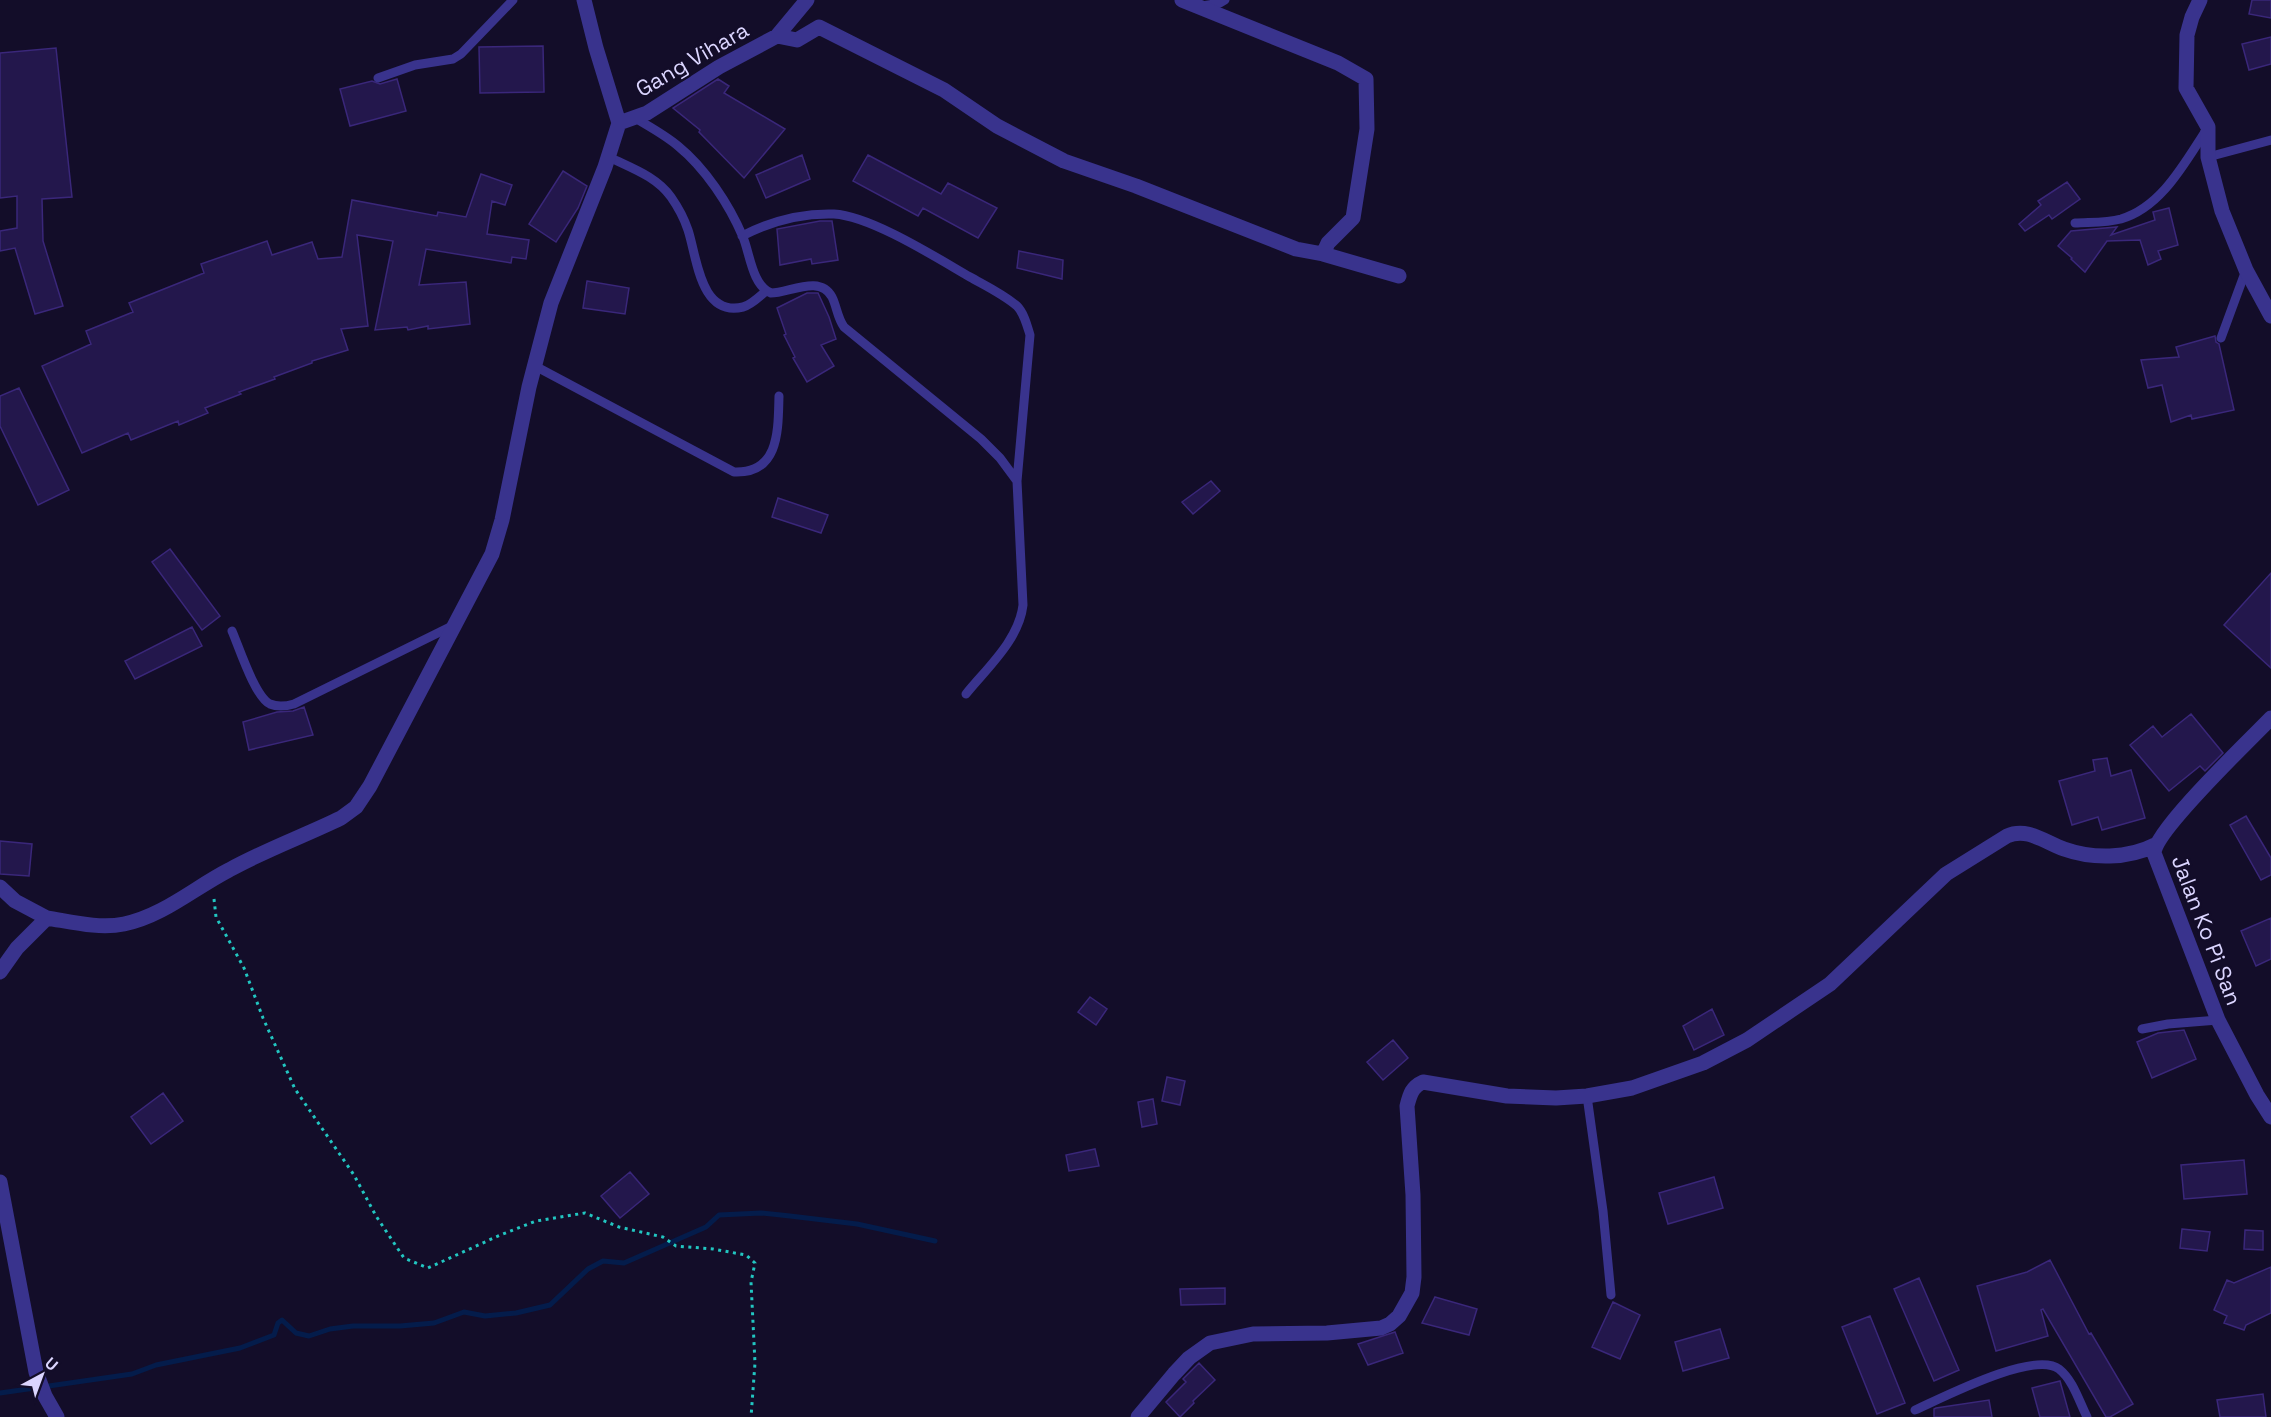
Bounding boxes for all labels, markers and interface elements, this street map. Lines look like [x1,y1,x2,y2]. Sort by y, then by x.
street label: Gang Vihara [631,15,754,103]
street label: Jalan Ko Pi San [2166,851,2248,1009]
north arrow [12,1345,72,1405]
text: U [41,1353,62,1376]

